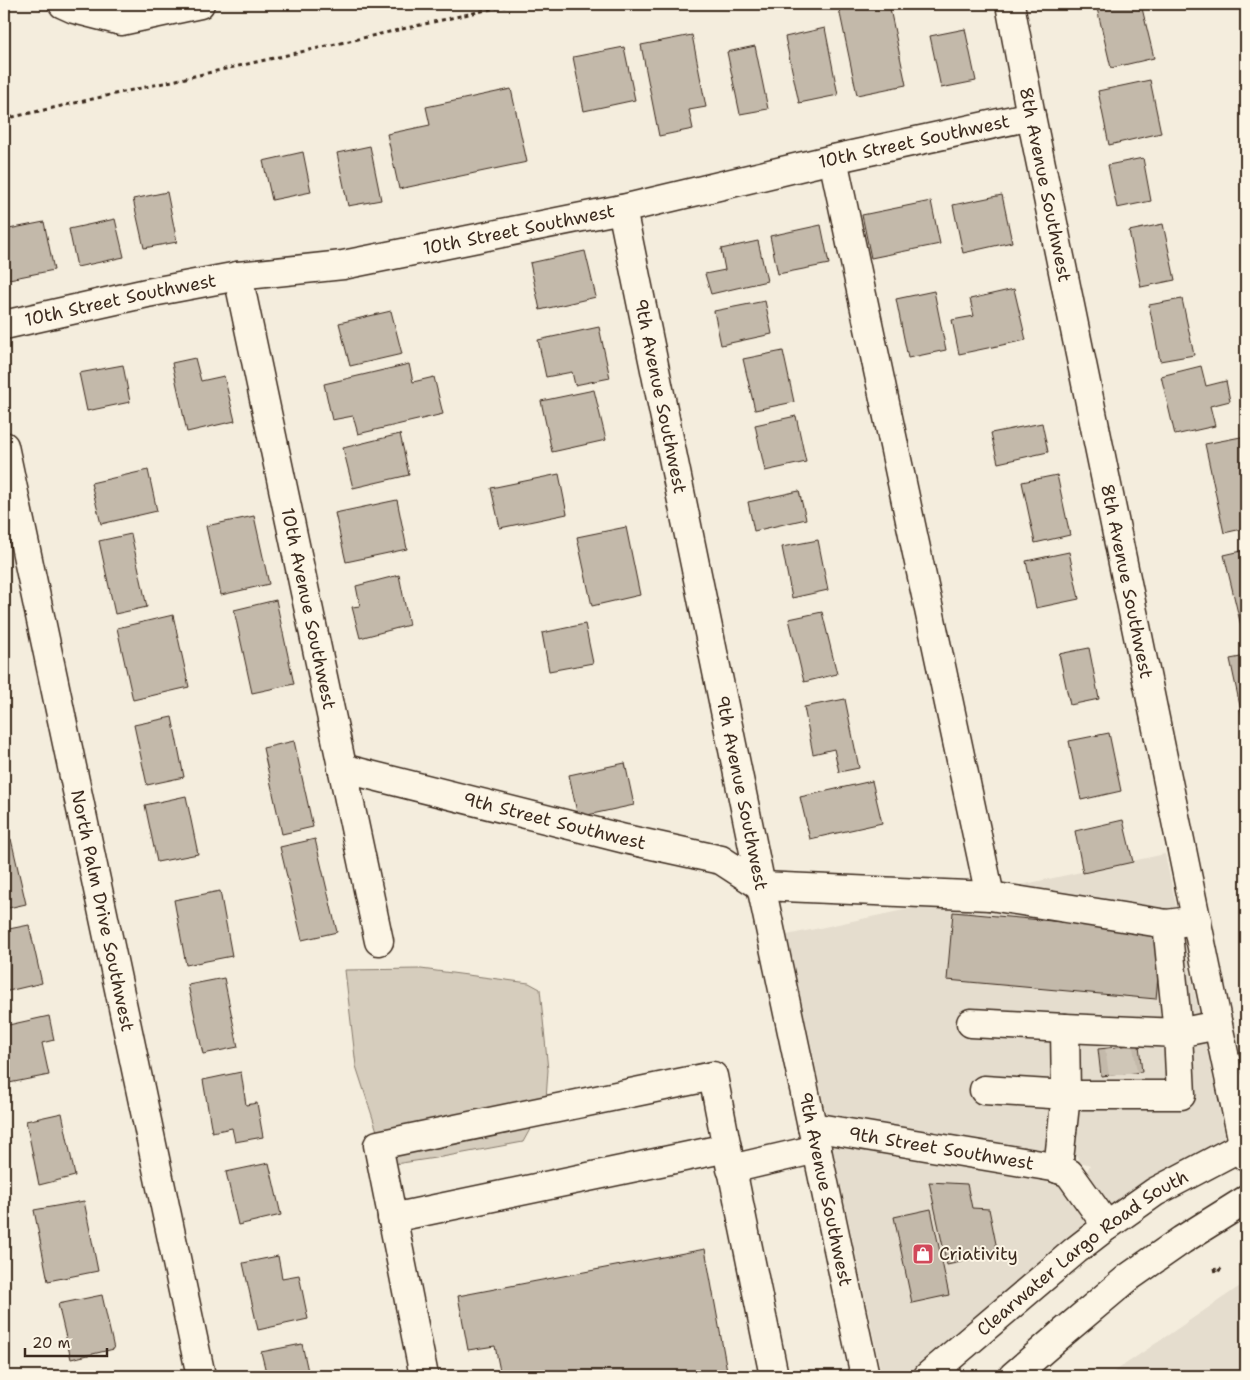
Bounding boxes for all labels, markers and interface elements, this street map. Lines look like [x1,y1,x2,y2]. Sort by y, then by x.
street label: 8th Avenue Southwest [1014,85,1077,284]
street label: 10th Street Southwest [816,109,1012,174]
street label: 10th Street Southwest [421,199,617,261]
street label: 10th Street Southwest [22,268,218,332]
street label: 9th Avenue Southwest [629,297,692,496]
street label: 8th Avenue Southwest [1095,482,1158,681]
street label: 10th Avenue Southwest [275,506,342,712]
street label: 9th Avenue Southwest [710,693,774,892]
street label: 9th Street Southwest [460,787,648,855]
street label: North Palm Drive Southwest [65,788,140,1034]
street label: 9th Avenue Southwest [793,1090,858,1289]
street label: 9th Street Southwest [847,1121,1036,1176]
street label: Clearwater Largo Road South [972,1164,1193,1341]
shop icon: Criativity [911,1242,935,1266]
place label: Criativity [939,1242,1018,1266]
scale bar [25,1325,108,1357]
text: 20 m [32,1333,71,1353]

